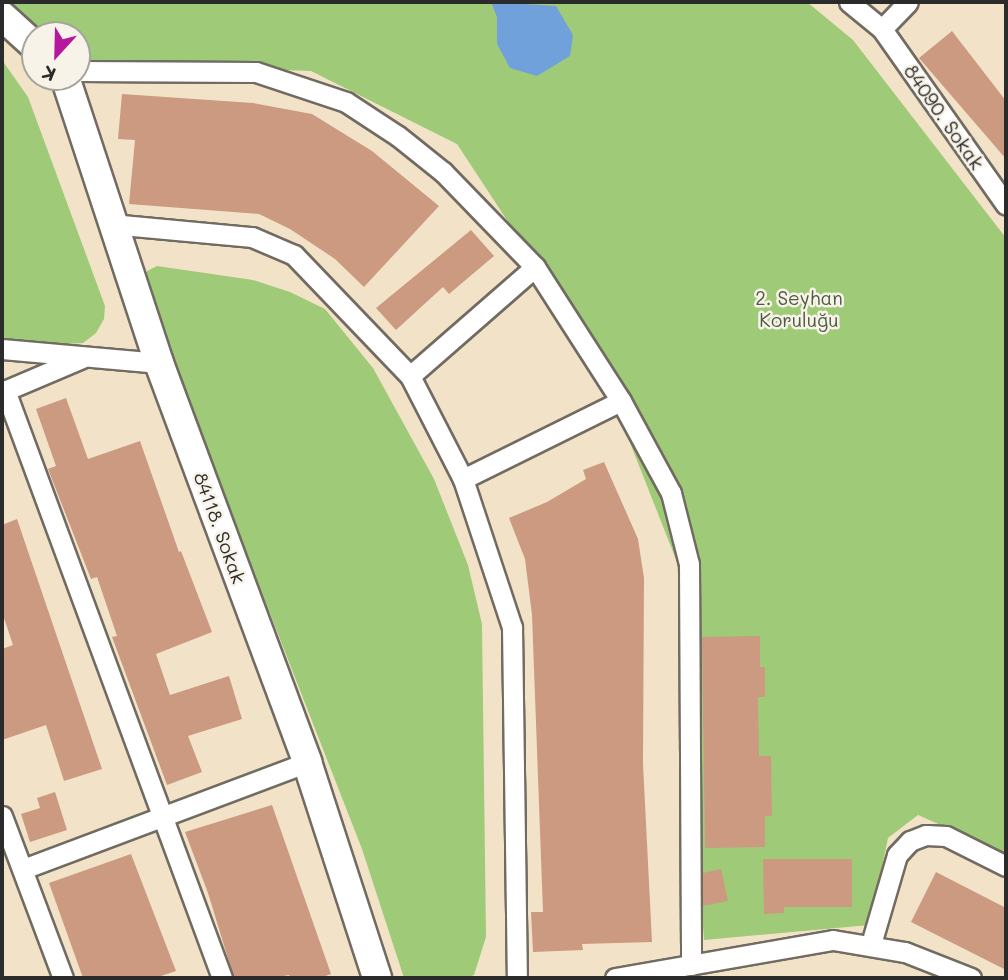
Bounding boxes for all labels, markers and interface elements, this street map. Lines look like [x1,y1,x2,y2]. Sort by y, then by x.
north arrow [21,21,91,91]
text: K [38,60,59,88]
street label: 84090. Sokak [899,60,989,174]
park label: 2. Seyhan Koruluğu [755,287,843,331]
street label: 84118. Sokak [189,469,251,587]

